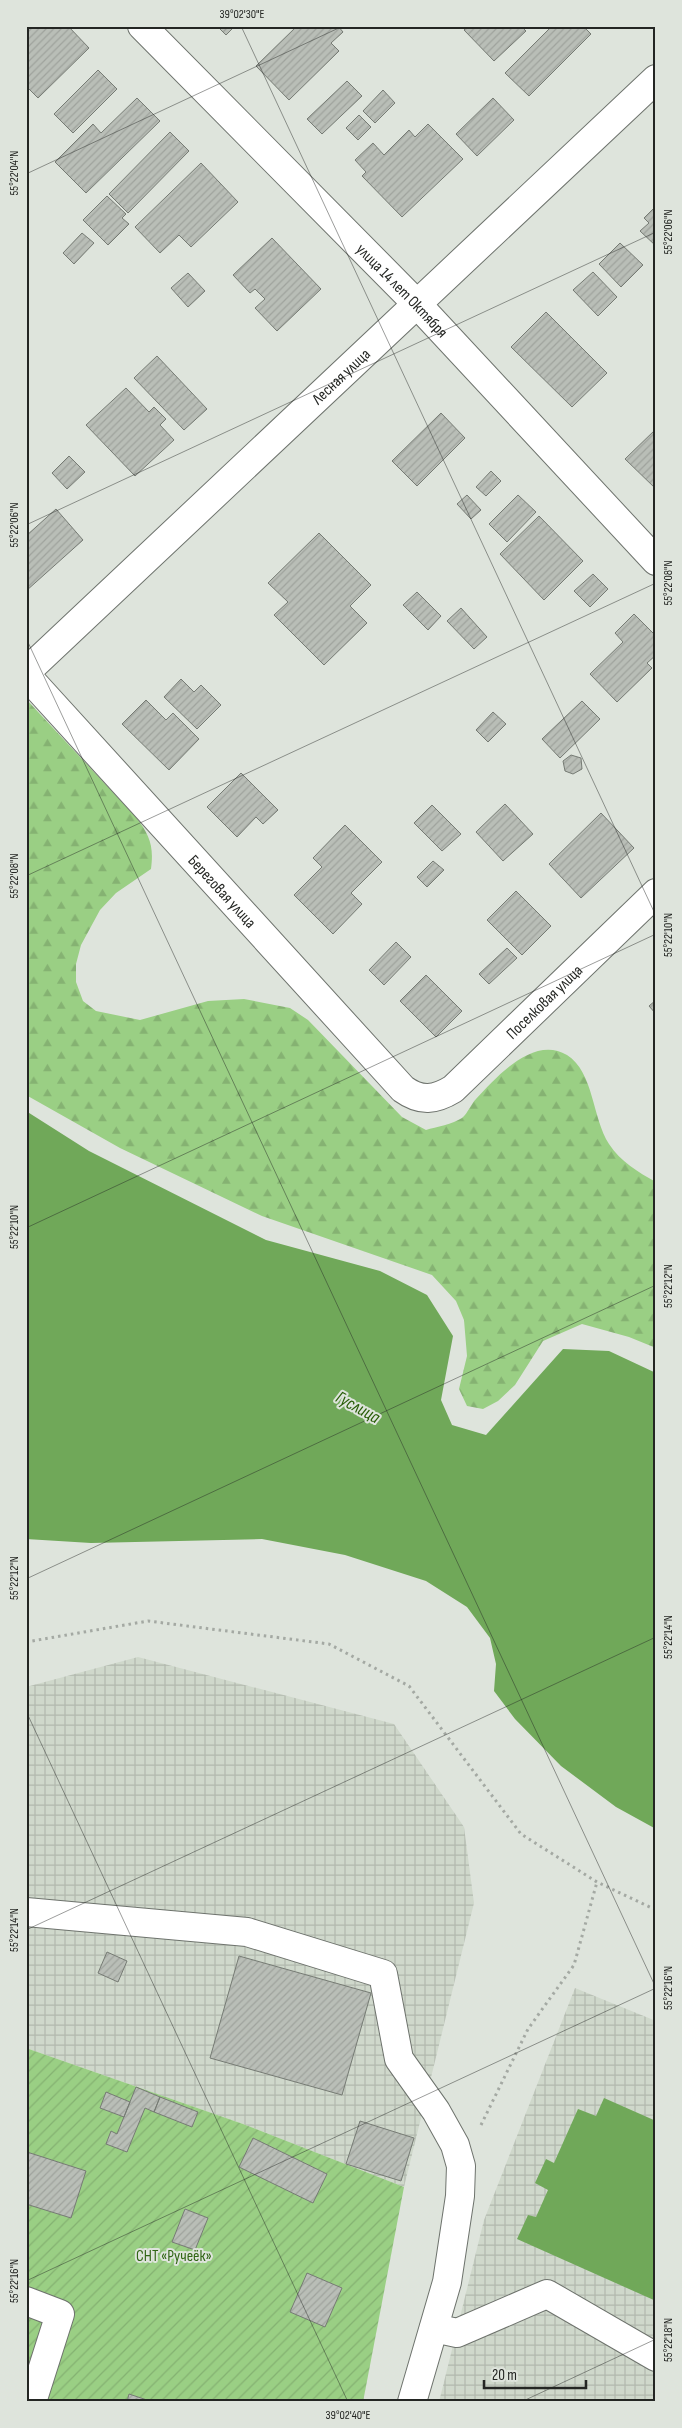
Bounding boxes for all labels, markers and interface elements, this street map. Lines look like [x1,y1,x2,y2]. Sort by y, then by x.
text: 39°02'30"E [220,7,265,22]
text: 55°22'04"N [7,151,22,195]
text: 55°22'06"N [661,209,676,255]
street label: улица 14 лет Октября [352,240,451,342]
street label: Лесная улица [308,345,375,410]
text: 55°22'06"N [7,502,22,548]
text: 55°22'08"N [661,560,676,606]
street label: Береговая улица [183,851,259,932]
text: 55°22'08"N [7,853,22,899]
text: 55°22'10"N [661,913,676,957]
street label: Поселковая улица [503,961,587,1044]
text: 55°22'10"N [7,1205,22,1249]
text: 55°22'12"N [661,1264,676,1308]
water label: Гуслица [332,1387,384,1428]
text: 55°22'12"N [7,1556,22,1600]
text: 55°22'14"N [661,1615,676,1659]
text: 55°22'14"N [7,1908,22,1952]
text: 55°22'16"N [661,1966,676,2010]
park label: СНТ «Ручеёк» [136,2247,212,2266]
text: 55°22'16"N [7,2259,22,2303]
text: 55°22'18"N [661,2318,676,2362]
scale bar [484,2358,587,2390]
text: 20 m [492,2366,517,2385]
text: 39°02'40"E [326,2408,371,2423]

